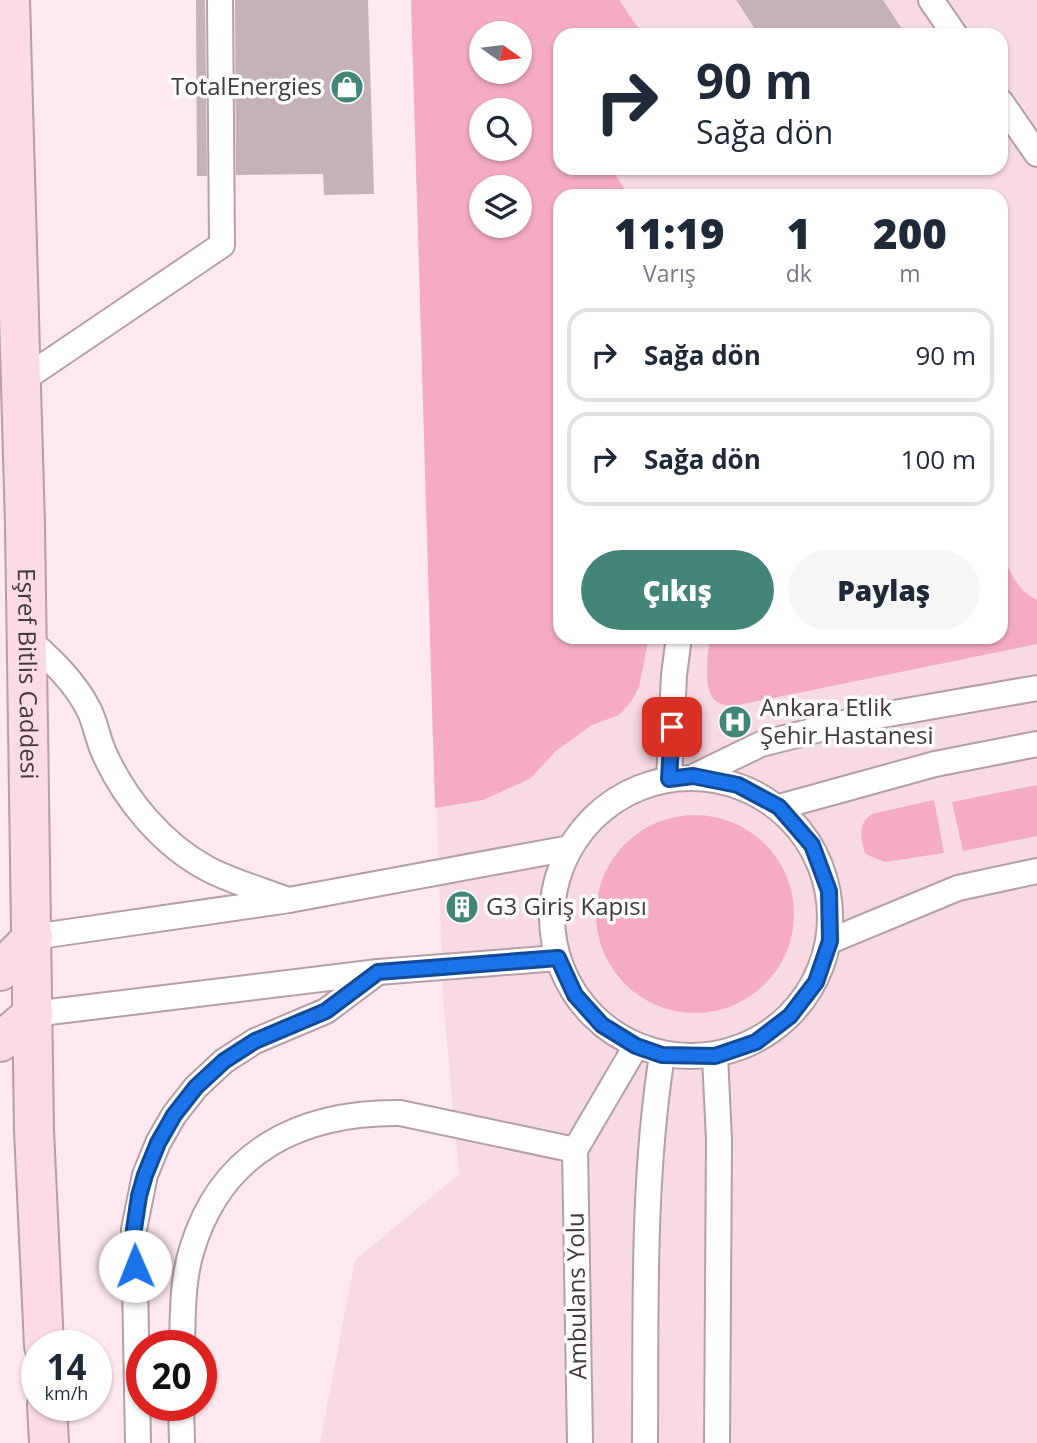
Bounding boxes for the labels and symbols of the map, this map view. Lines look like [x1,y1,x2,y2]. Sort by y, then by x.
north arrow [469,21,532,84]
shop icon: TotalEnergies [328,68,366,106]
place label: TotalEnergies [171,69,322,102]
street label: Eşref Bitlis Caddesi [11,568,47,780]
place label: Ankara Etlik Şehir Hastanesi [760,690,934,751]
pin [642,697,702,757]
hospital icon: Ankara Etlik Şehir Hastanesi [716,703,754,741]
building icon: G3 Giriş Kapısı [443,888,481,926]
place label: G3 Giriş Kapısı [486,889,647,922]
street label: Ambulans Yolu [558,1212,593,1380]
position arrow [98,1229,172,1303]
speed limit sign: 20 [126,1330,217,1421]

